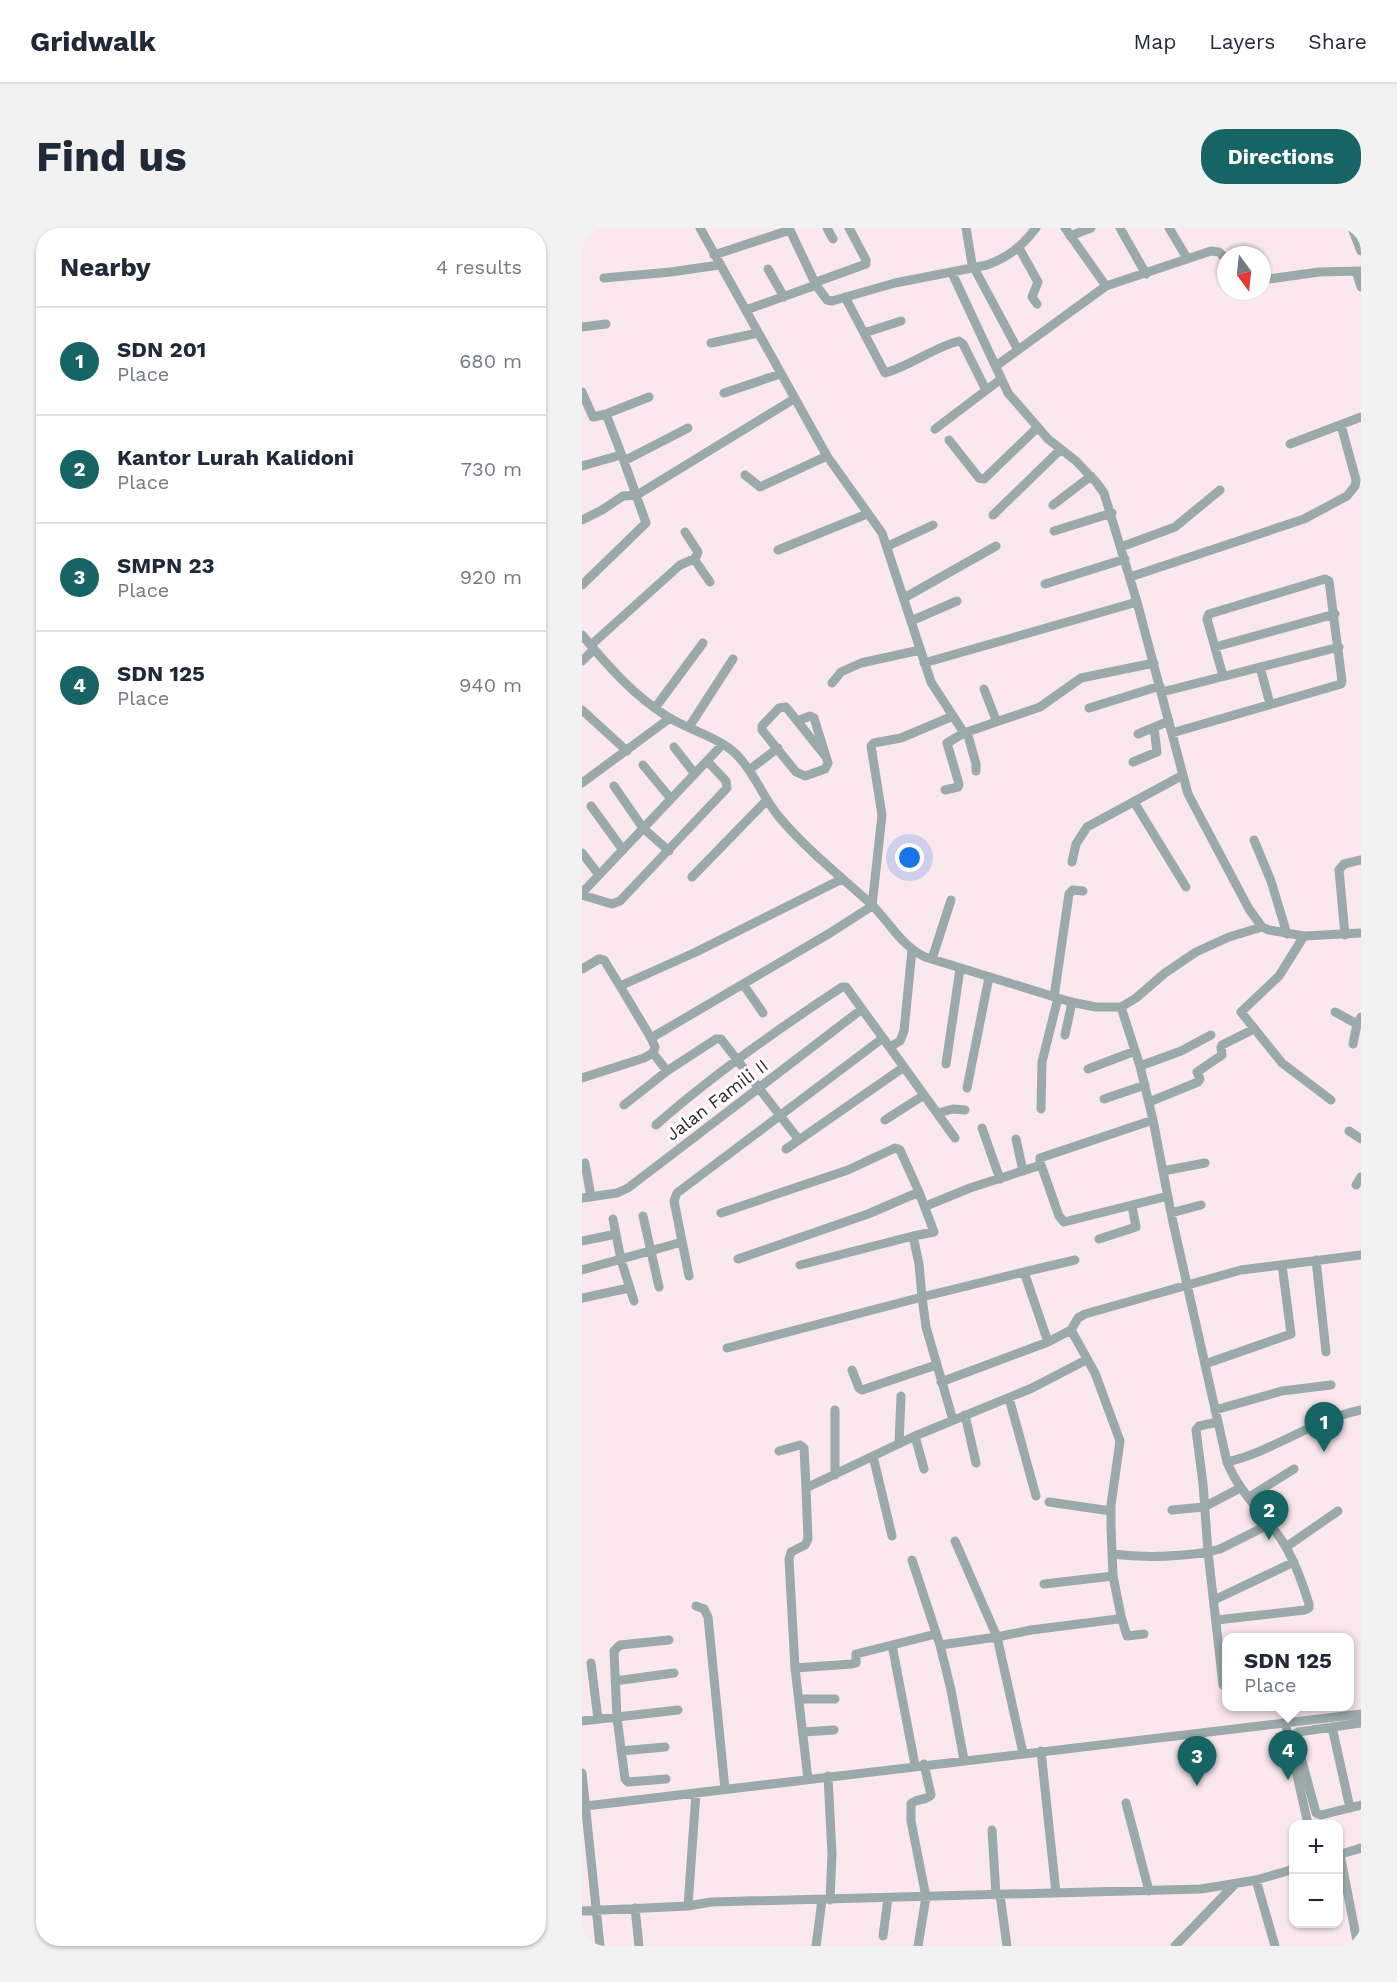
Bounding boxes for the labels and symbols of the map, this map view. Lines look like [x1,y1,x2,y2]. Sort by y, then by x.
north arrow [1217,246,1271,300]
your location [895,843,924,872]
street label: Jalan Famili II [662,1054,772,1145]
pin: 1 [1304,1402,1344,1452]
pin: 2 [1250,1490,1288,1540]
pin: 4 [1268,1730,1308,1780]
pin: 3 [1178,1736,1216,1786]

